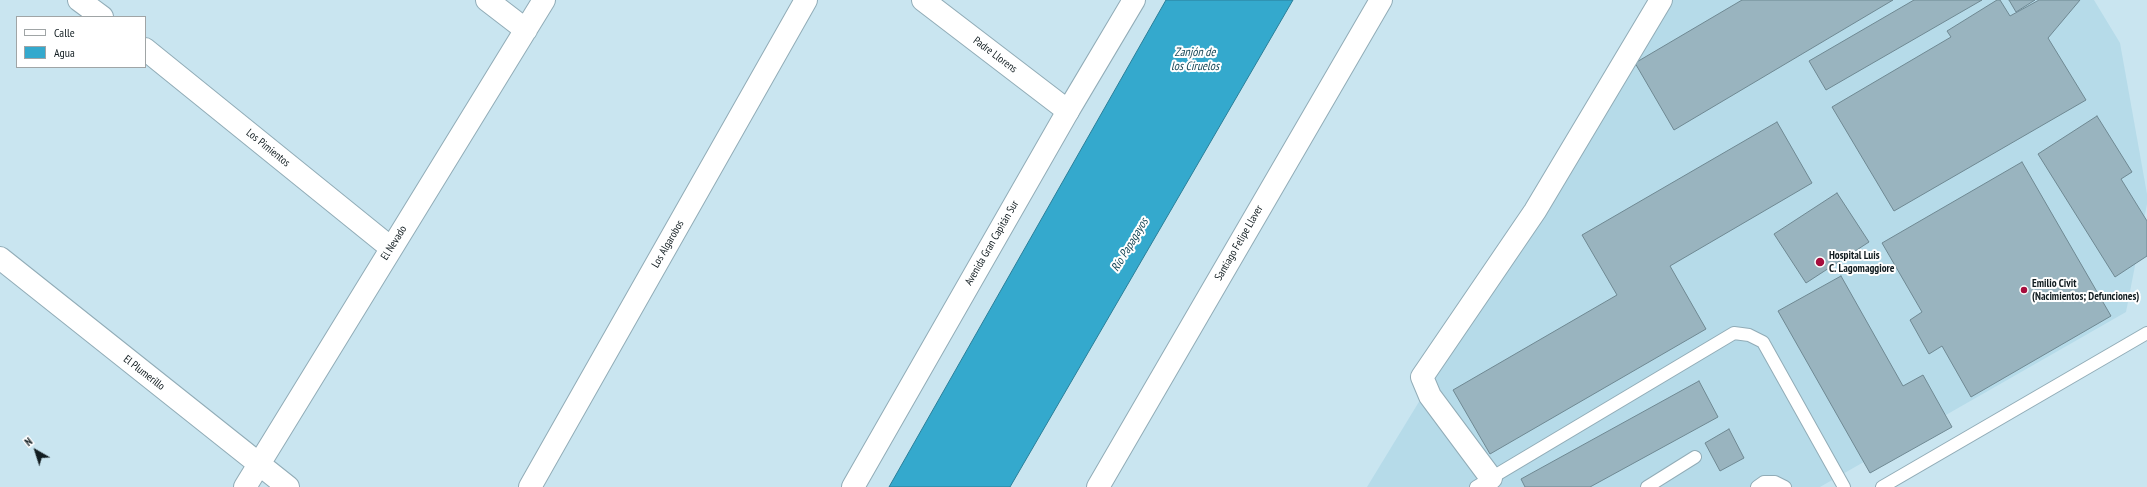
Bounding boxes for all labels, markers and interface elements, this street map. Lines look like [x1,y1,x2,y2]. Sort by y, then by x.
legend [16,16,146,68]
text: Calle [54,25,75,40]
street label: Padre Llorens [970,34,1020,76]
text: Agua [54,45,75,60]
water label: Zanjón de los Ciruelos [1171,46,1219,74]
street label: Los Pimientos [243,126,293,170]
street label: Avenida Gran Capitán Sur [962,198,1022,288]
street label: Santiago Felipe Llaver [1212,203,1266,283]
water label: Río Papagayos [1108,216,1152,274]
street label: Los Algarobos [649,218,687,270]
street label: El Nevado [378,223,410,263]
place label: Hospital Luis C. Lagomaggiore [1829,249,1894,275]
marker: Hospital Luis C. Lagomaggiore [1814,256,1826,268]
place label: Emilio Civit (Nacimientos; Defunciones) [2032,277,2139,303]
marker: Emilio Civit (Nacimientos; Defunciones) [2019,285,2029,295]
street label: El Plumerillo [121,353,167,393]
north arrow [16,431,56,471]
text: N [22,434,35,449]

